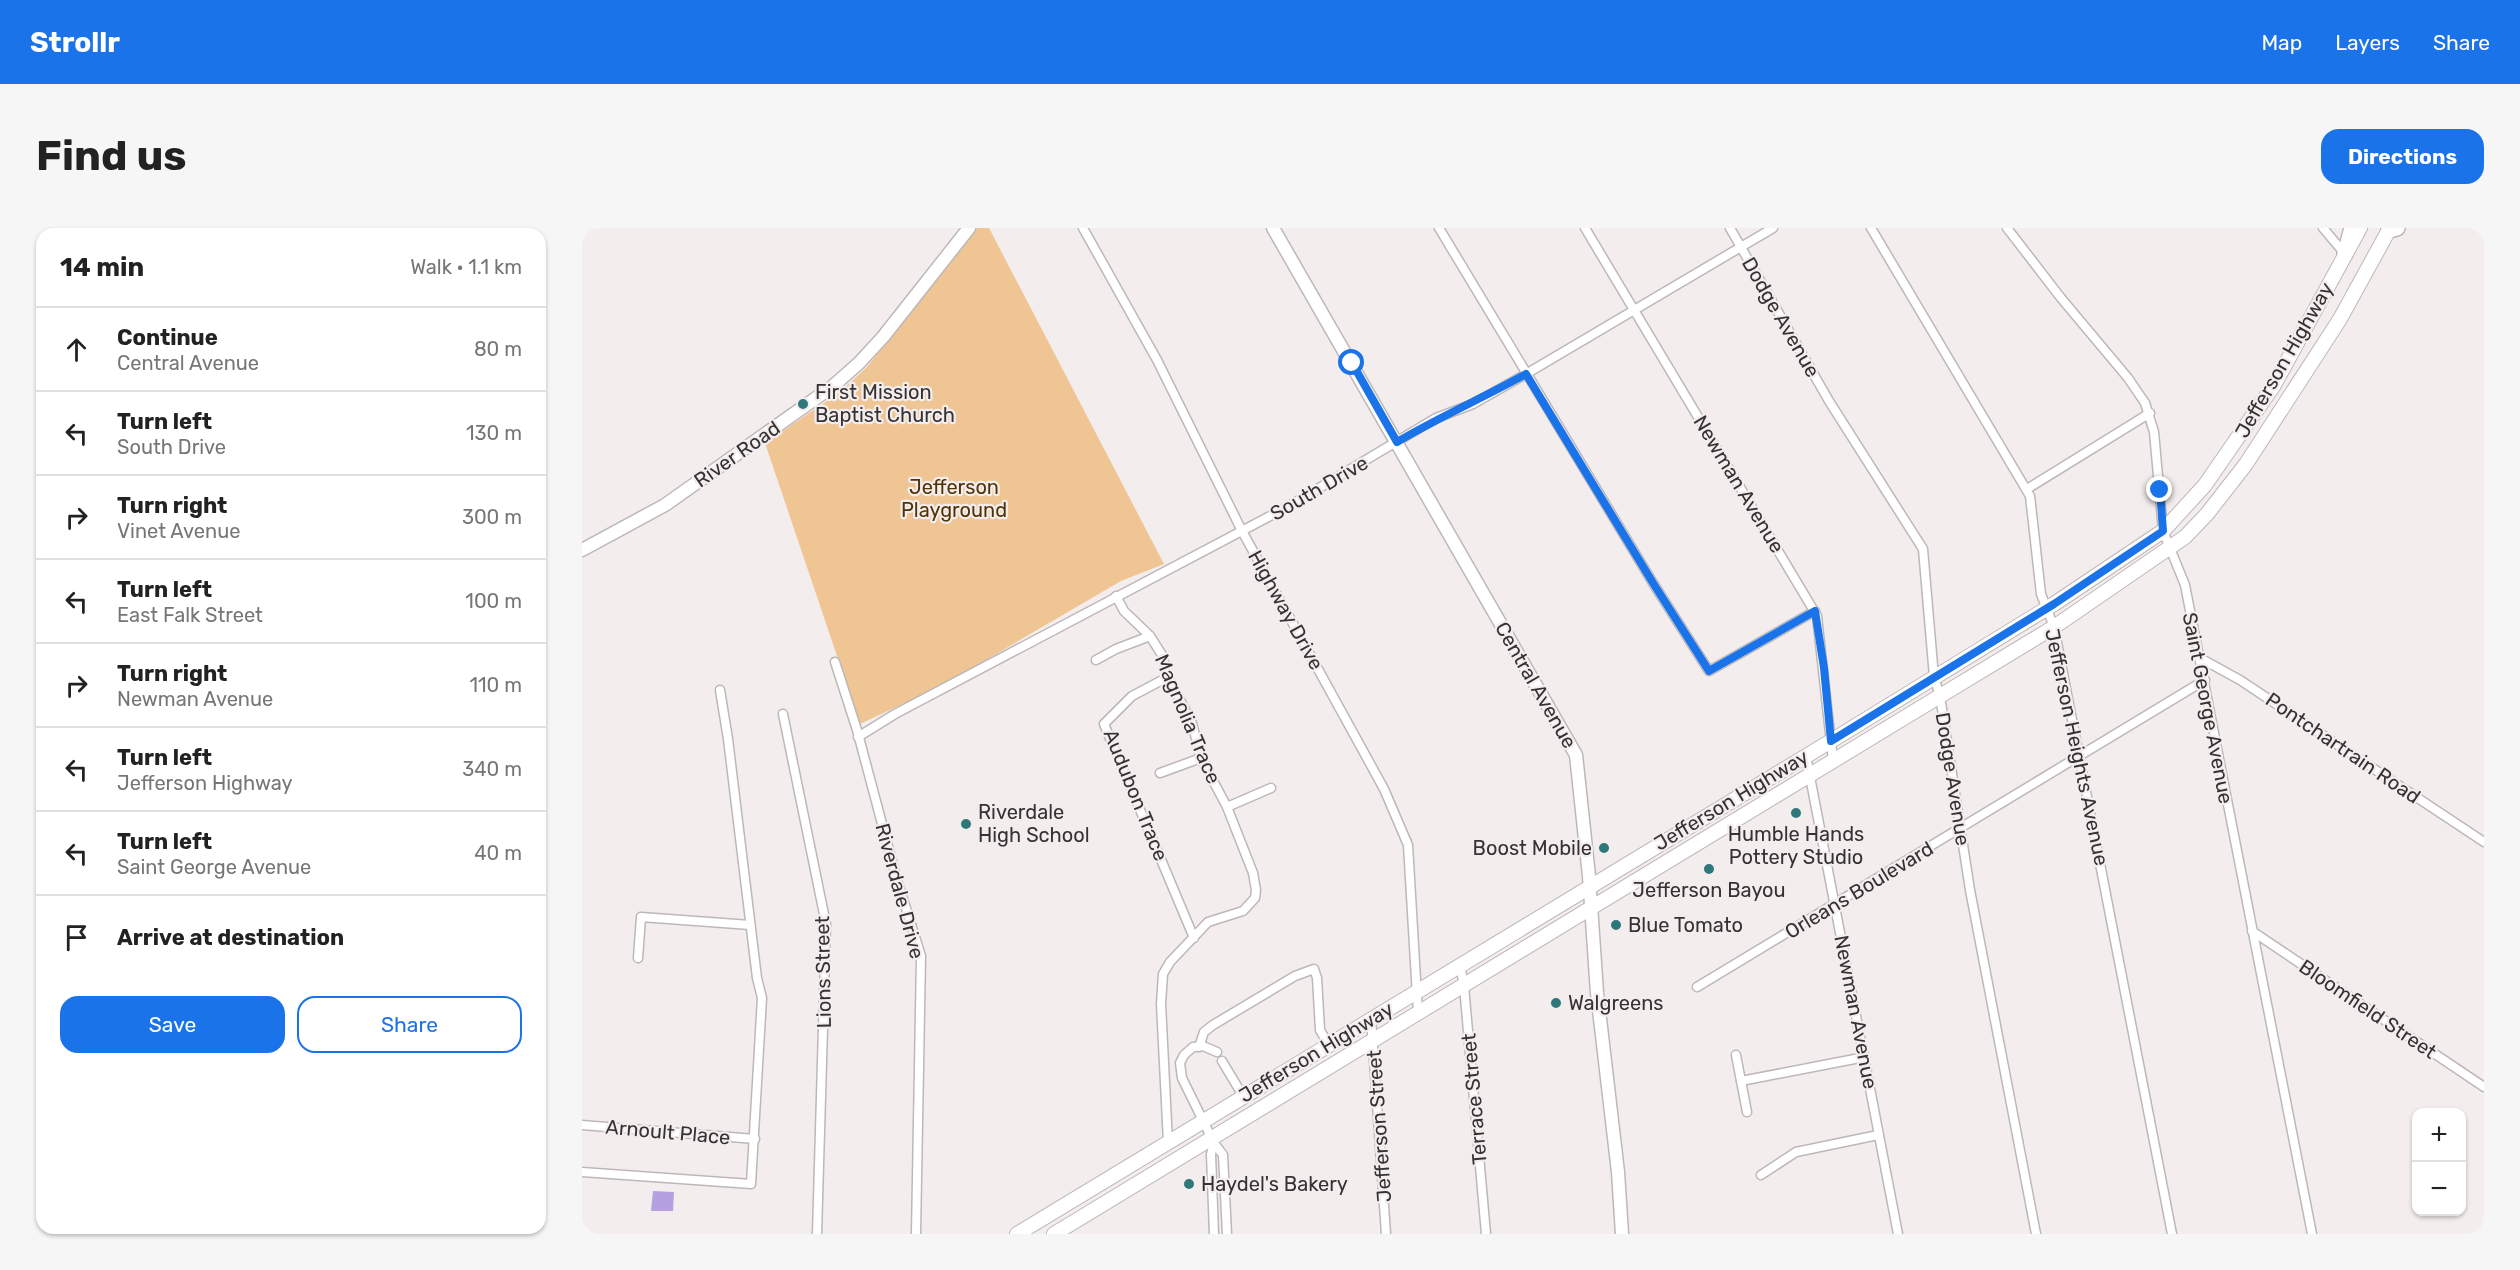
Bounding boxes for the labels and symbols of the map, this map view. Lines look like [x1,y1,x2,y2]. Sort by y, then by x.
street label: Dodge Avenue [1737,253,1825,381]
street label: Jefferson Highway [2230,278,2338,442]
route start [1338,349,1364,375]
place label: First Mission Baptist Church [815,380,955,427]
marker: First Mission Baptist Church [796,397,810,411]
street label: Newman Avenue [1688,411,1790,557]
street label: River Road [689,416,785,492]
street label: South Drive [1266,450,1372,526]
park label: Jefferson Playground [901,475,1007,522]
route end [2146,476,2172,502]
street label: Highway Drive [1243,546,1329,674]
street label: Saint George Avenue [2178,610,2238,806]
street label: Central Avenue [1490,617,1582,753]
street label: Jefferson Heights Avenue [2040,626,2114,868]
street label: Magnolia Trace [1150,651,1226,787]
street label: Pontchartrain Road [2261,687,2425,809]
street label: Dodge Avenue [1931,711,1975,847]
street label: Audubon Trace [1099,726,1173,864]
street label: Jefferson Highway [1650,744,1812,856]
place label: Riverdale High School [978,800,1090,847]
marker: Humble Hands Pottery Studio [1789,806,1803,820]
marker: Riverdale High School [959,817,973,831]
street label: Riverdale Drive [870,821,930,961]
place label: Humble Hands Pottery Studio [1728,822,1864,869]
place label: Boost Mobile [1473,836,1592,860]
street label: Orleans Boulevard [1780,836,1938,944]
marker: Boost Mobile [1597,841,1611,855]
marker: Jefferson Bayou [1702,862,1716,876]
place label: Jefferson Bayou [1632,878,1786,902]
place label: Blue Tomato [1628,913,1743,937]
street label: Lions Street [810,915,836,1029]
marker: Blue Tomato [1609,918,1623,932]
street label: Newman Avenue [1829,933,1883,1091]
street label: Bloomfield Street [2295,954,2441,1064]
place label: Walgreens [1568,991,1664,1015]
street label: Jefferson Highway [1235,996,1397,1108]
marker: Walgreens [1549,996,1563,1010]
street label: Terrace Street [1456,1032,1492,1166]
street label: Jefferson Street [1362,1049,1396,1203]
street label: Arnoult Place [605,1115,731,1149]
place label: Haydel's Bakery [1201,1172,1348,1196]
marker: Haydel's Bakery [1182,1177,1196,1191]

